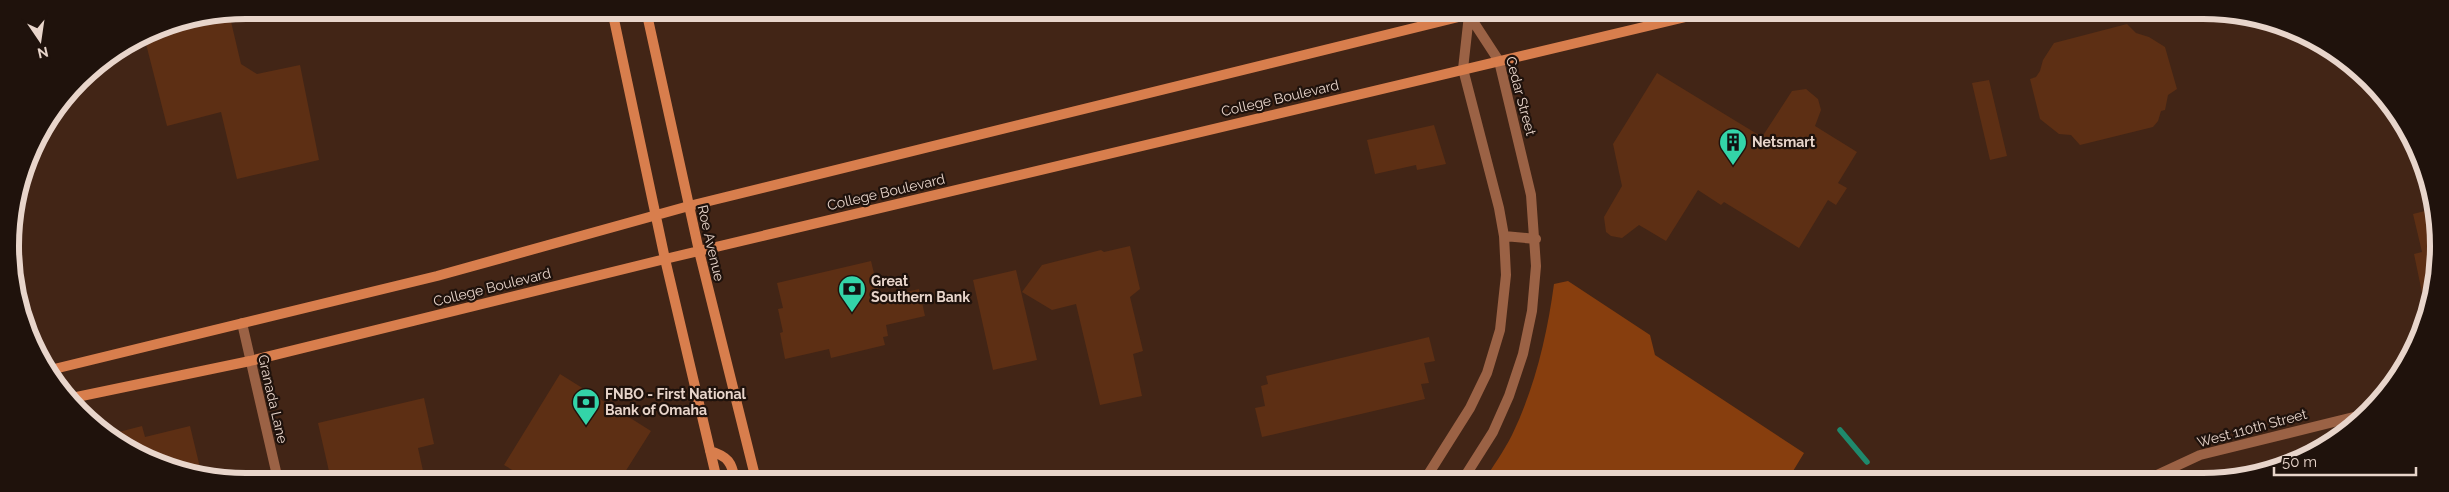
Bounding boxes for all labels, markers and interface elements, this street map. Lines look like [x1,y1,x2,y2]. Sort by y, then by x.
north arrow [15,15,65,65]
text: N [36,44,50,62]
street label: Cedar Street [1503,55,1539,138]
street label: College Boulevard [1220,77,1340,119]
building icon: Netsmart [1718,127,1748,166]
place label: Netsmart [1752,134,1816,150]
street label: College Boulevard [826,171,946,213]
street label: Roe Avenue [694,203,728,283]
street label: College Boulevard [432,265,552,309]
place label: Great Southern Bank [871,273,970,305]
bank icon: Great Southern Bank [837,274,867,313]
street label: Granada Lane [255,353,291,445]
place label: FNBO - First National Bank of Omaha [605,386,747,418]
bank icon: FNBO - First National Bank of Omaha [571,387,601,426]
street label: West 110th Street [2195,406,2309,450]
scale bar [2274,444,2416,476]
text: 50 m [2282,453,2317,471]

